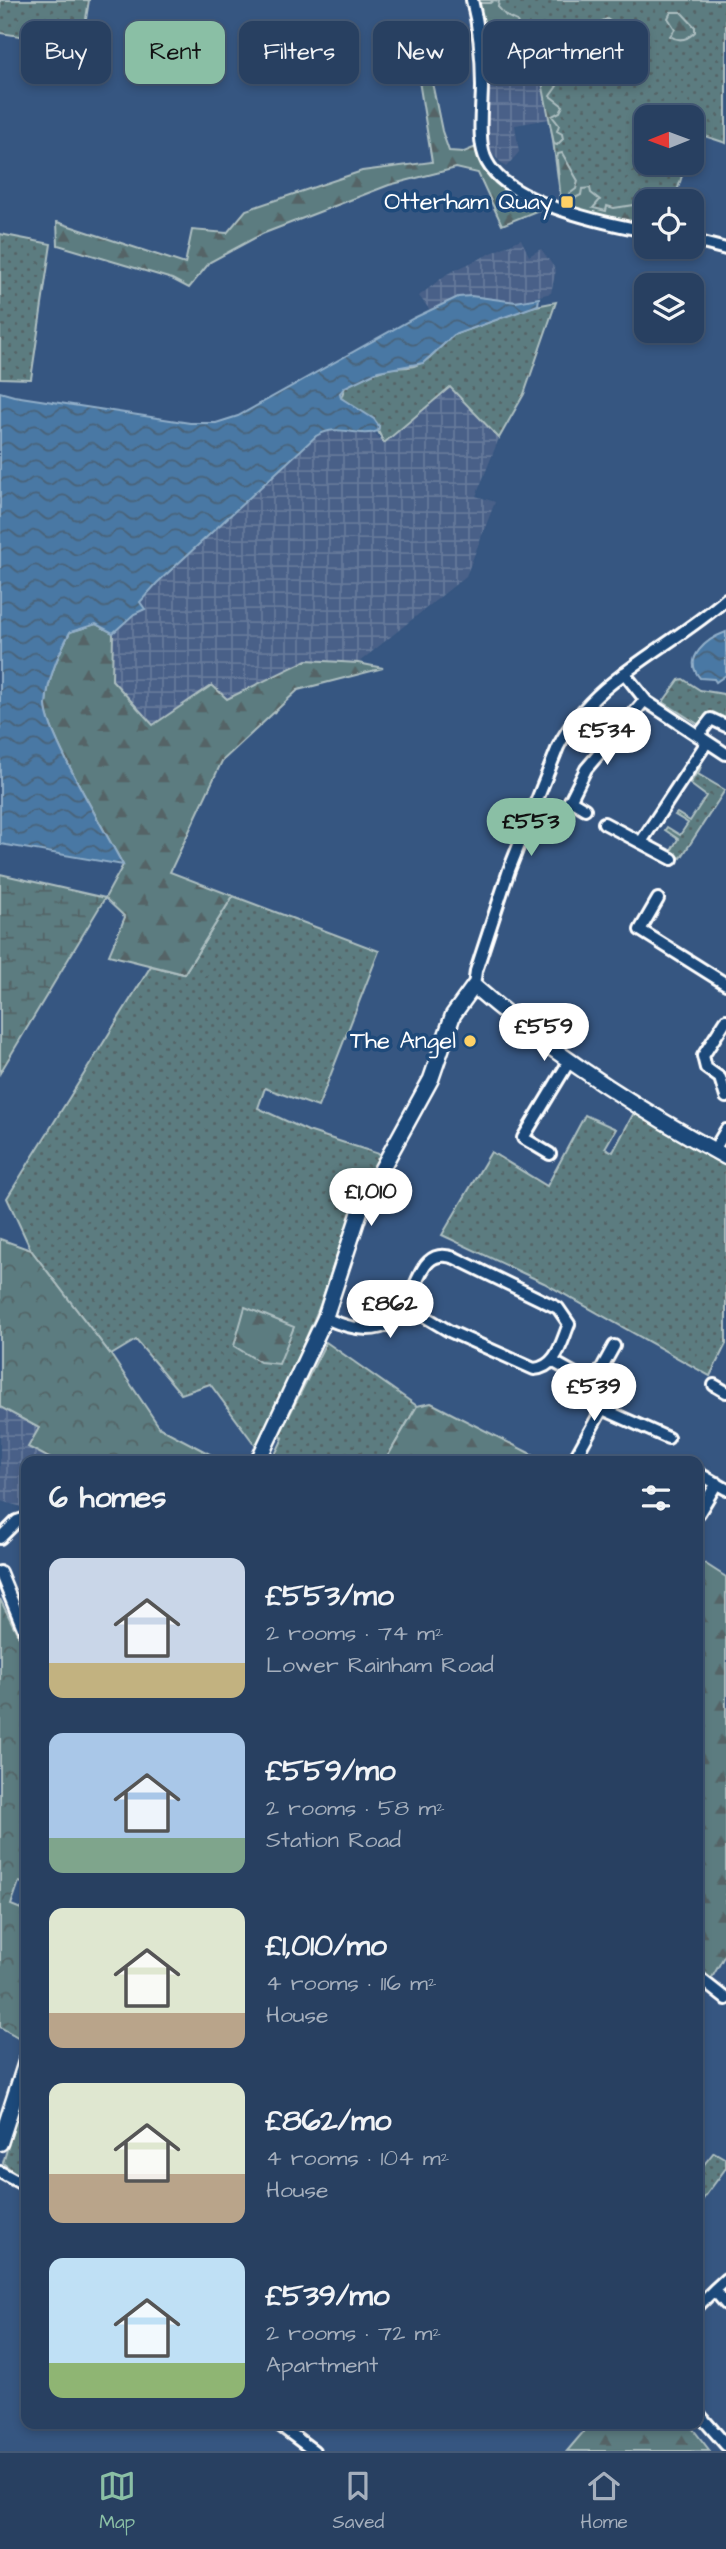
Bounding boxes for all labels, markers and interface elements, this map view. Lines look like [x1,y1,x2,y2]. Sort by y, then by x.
chip: Buy [21,21,111,84]
chip: Rent [125,21,225,84]
chip: Filters [239,21,359,84]
chip: New [373,21,469,84]
chip: Apartment [483,21,648,84]
north arrow [634,105,704,175]
map controls [634,105,704,343]
place label: Otterham Quay [384,185,553,220]
button: locate [634,189,704,259]
marker: Otterham Quay [559,194,575,210]
button: layers [634,273,704,343]
pin: £534 [566,708,648,767]
text: £534 [579,714,635,746]
pin: £553 [490,798,572,858]
text: £553 [503,805,559,837]
pin: £559 [503,1004,585,1063]
text: £559 [515,1010,573,1042]
place label: The Angel [350,1024,456,1059]
marker: The Angel [462,1033,478,1049]
pin: £1,010 [314,1168,428,1228]
text: £1,010 [345,1175,397,1207]
pin: £862 [349,1280,431,1340]
text: £862 [363,1287,417,1319]
pin: £539 [553,1364,635,1423]
text: £539 [567,1370,621,1402]
text: 6 homes [49,1477,166,1519]
icon: filters [637,1479,675,1517]
text: £553/mo [266,1575,394,1617]
icon: home [105,1586,189,1670]
text: 2 rooms · 74 m² [266,1617,444,1649]
text: Lower Rainham Road [266,1649,494,1681]
text: £559/mo [266,1750,396,1792]
icon: home [105,1761,189,1845]
text: 2 rooms · 58 m² [266,1792,445,1824]
text: Station Road [266,1824,401,1856]
text: £1,010/mo [266,1925,387,1967]
icon: home [105,1936,189,2020]
text: 4 rooms · 116 m² [266,1967,437,1999]
text: House [266,1999,329,2031]
text: £862/mo [266,2100,391,2142]
icon: home [105,2111,189,2195]
text: 4 rooms · 104 m² [266,2142,449,2174]
text: House [266,2174,329,2206]
text: £539/mo [266,2275,390,2317]
icon: home [105,2286,189,2370]
text: 2 rooms · 72 m² [266,2317,441,2349]
text: Apartment [266,2349,378,2381]
tab: Map [98,2467,136,2536]
tab: Saved [332,2467,384,2536]
tab: Home [581,2467,628,2536]

